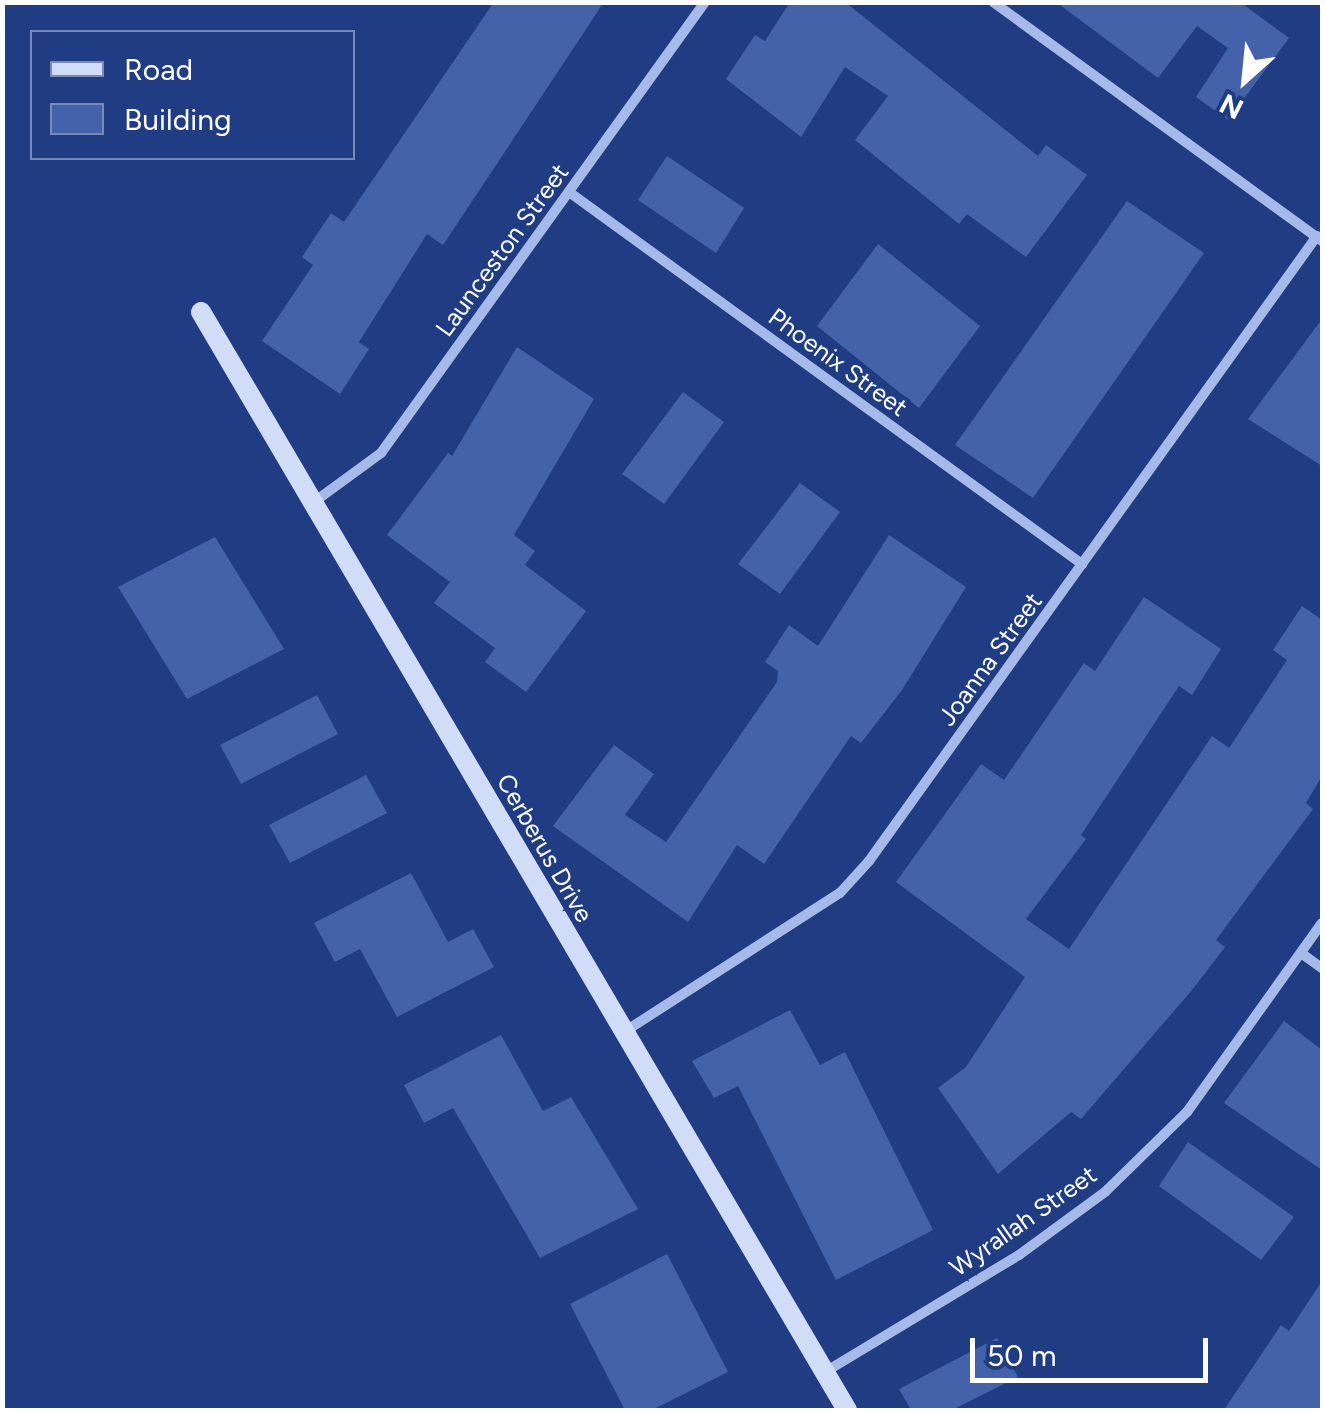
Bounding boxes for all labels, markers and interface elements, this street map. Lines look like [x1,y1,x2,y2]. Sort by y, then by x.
legend [30,30,355,160]
north arrow [1195,30,1295,130]
text: Road [124,51,193,88]
text: N [1214,87,1249,127]
text: Building [124,101,232,138]
street label: Launceston Street [429,158,575,342]
street label: Phoenix Street [763,302,913,422]
street label: Joanna Street [932,587,1048,731]
street label: Cerberus Drive [490,768,600,928]
street label: Wyrallah Street [944,1159,1102,1283]
scale bar [975,1318,1212,1380]
text: 50 m [987,1337,1056,1374]

